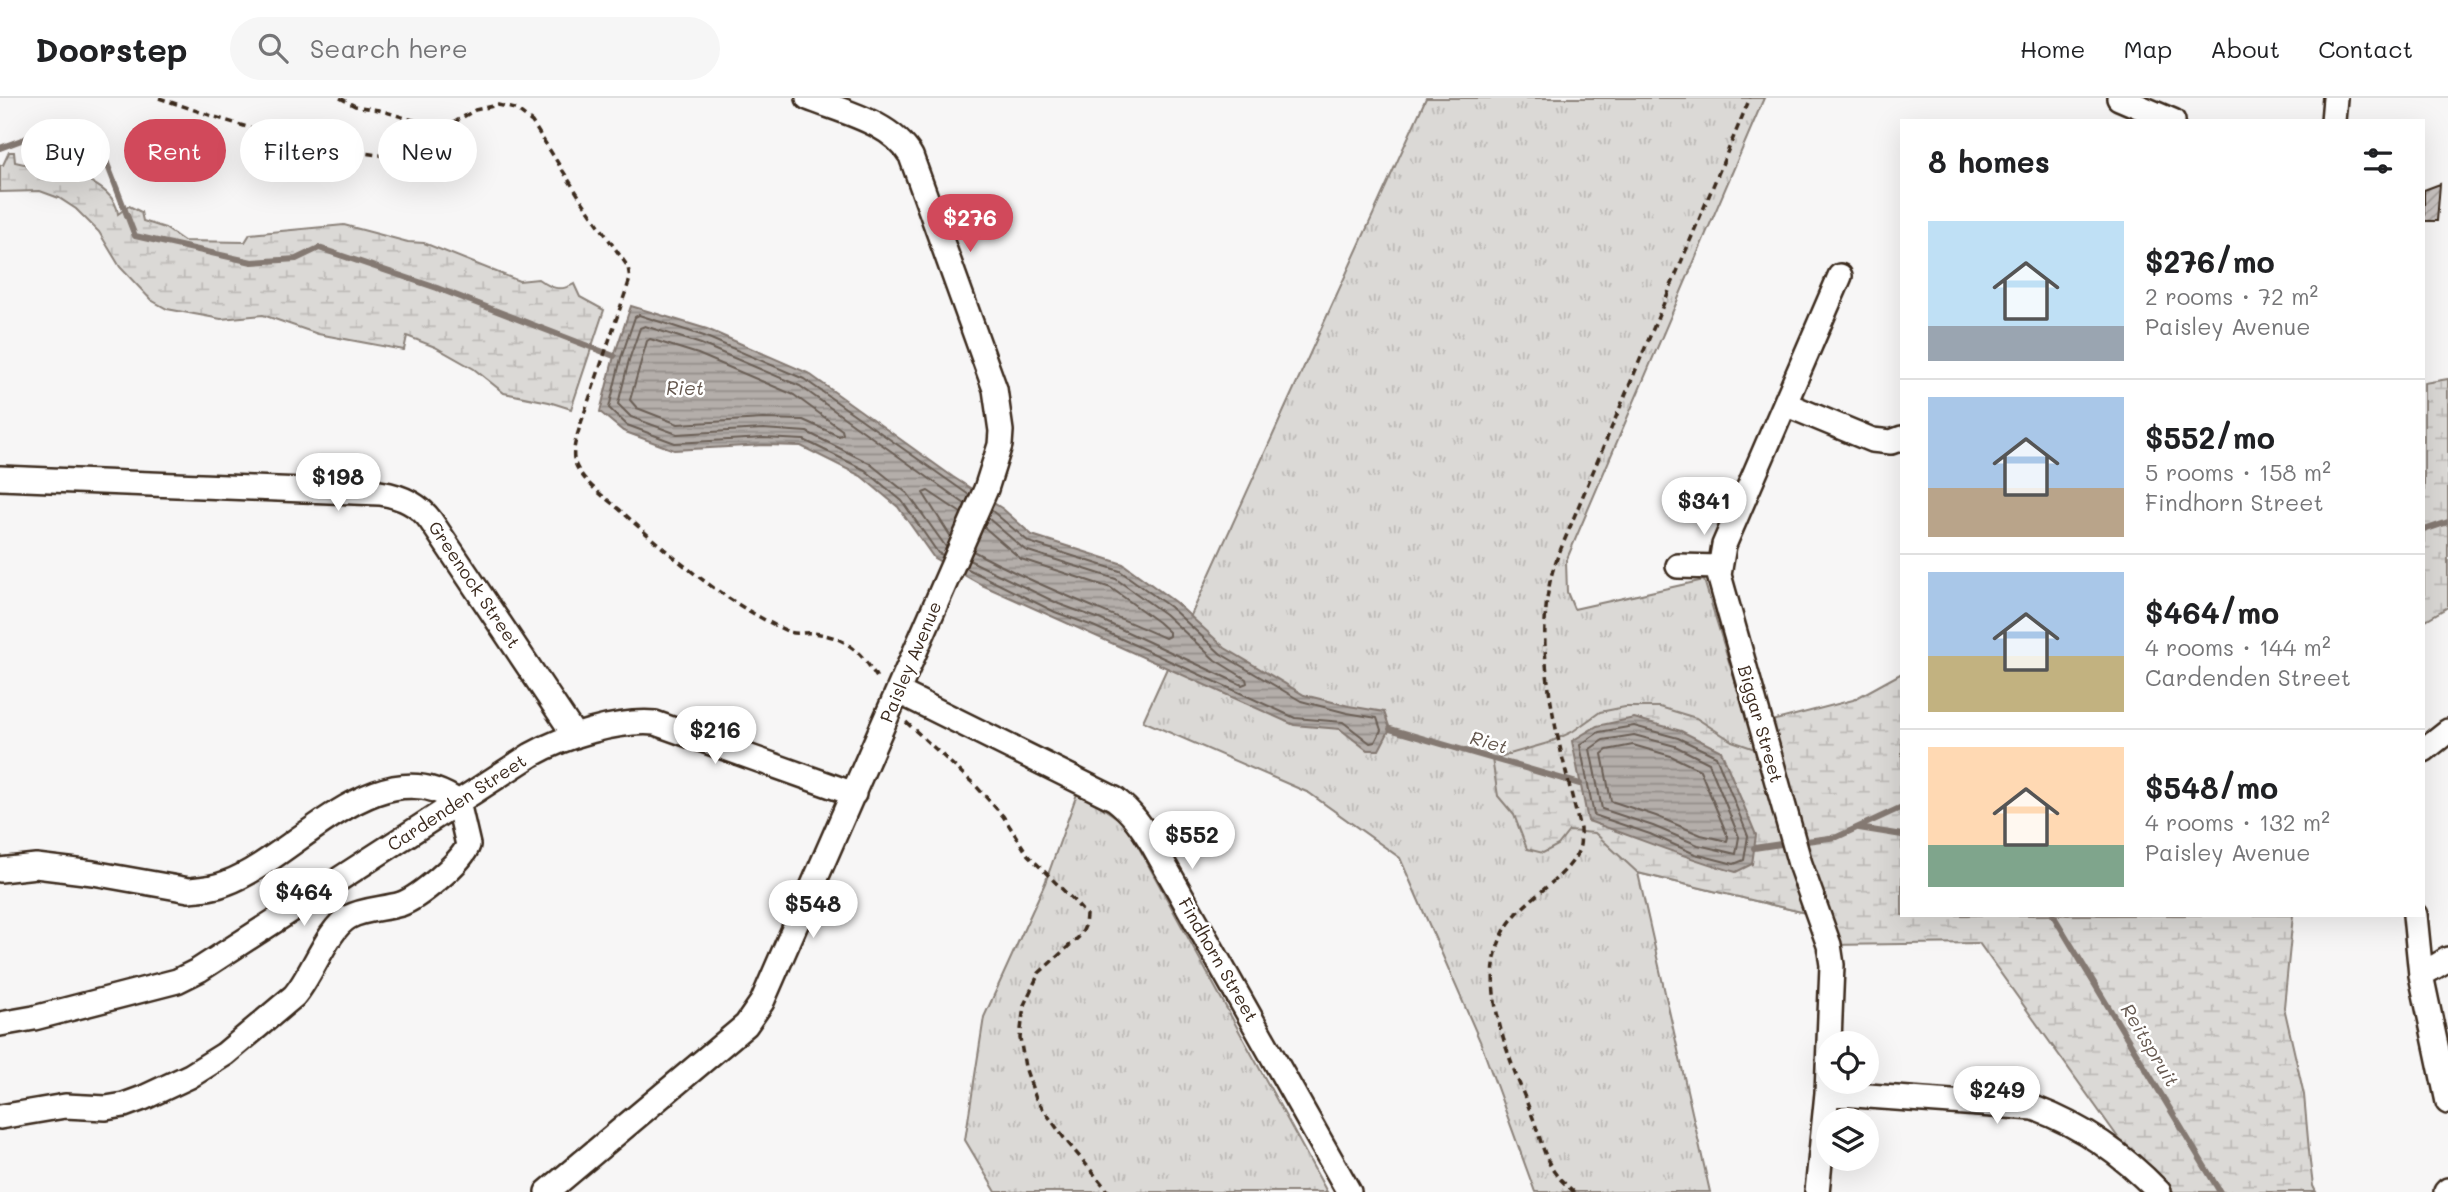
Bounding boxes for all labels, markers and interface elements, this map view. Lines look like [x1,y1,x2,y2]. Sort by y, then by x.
search box [230,17,720,80]
text: Doorstep [35,27,188,70]
icon: search [254,29,292,67]
text: Search here [310,31,468,65]
text: Home [2020,33,2085,64]
text: Map [2123,33,2172,64]
text: About [2210,33,2280,64]
text: Contact [2318,33,2413,64]
chip: Buy [21,119,110,182]
chip: Rent [124,119,226,182]
chip: Filters [240,119,364,182]
chip: New [378,119,477,182]
text: 8 homes [1928,141,2050,181]
icon: filters [2359,142,2397,180]
pin: $276 [929,194,1011,254]
text: $276 [943,202,997,232]
text: $276/mo [2145,241,2275,281]
icon: home [1984,249,2068,333]
text: 2 rooms · 72 m² [2145,281,2318,311]
text: Paisley Avenue [2145,311,2311,341]
water label: Riet [666,375,704,400]
text: $552/mo [2145,417,2275,457]
icon: home [1984,425,2068,509]
pin: $198 [297,454,379,513]
text: 5 rooms · 158 m² [2145,457,2331,487]
text: $198 [312,461,364,491]
pin: $341 [1663,478,1745,537]
text: $341 [1678,485,1730,515]
text: Findhorn Street [2145,487,2324,517]
street label: Greenock Street [423,516,526,653]
text: $464/mo [2145,592,2279,632]
street label: Paisley Avenue [874,597,946,726]
icon: home [1984,600,2068,684]
text: 4 rooms · 144 m² [2145,632,2331,662]
street label: Biggar Street [1733,662,1789,785]
text: Cardenden Street [2145,662,2351,692]
pin: $216 [674,706,756,766]
text: $216 [689,714,741,744]
water label: Riet [1467,724,1511,759]
street label: Cardenden Street [382,748,531,856]
text: $548/mo [2145,767,2278,807]
icon: home [1984,775,2068,859]
text: 4 rooms · 132 m² [2145,807,2330,837]
pin: $552 [1151,812,1233,871]
text: $552 [1165,819,1219,849]
text: Paisley Avenue [2145,837,2311,867]
pin: $464 [263,868,345,928]
text: $464 [275,876,333,906]
pin: $548 [772,880,854,940]
text: $548 [785,888,841,918]
street label: Findhorn Street [1174,893,1264,1026]
water label: Reitspruit [2116,998,2185,1091]
map controls [1816,1031,1879,1171]
button: locate [1816,1031,1879,1094]
pin: $249 [1956,1066,2038,1126]
text: $249 [1969,1074,2025,1104]
button: layers [1816,1108,1879,1171]

